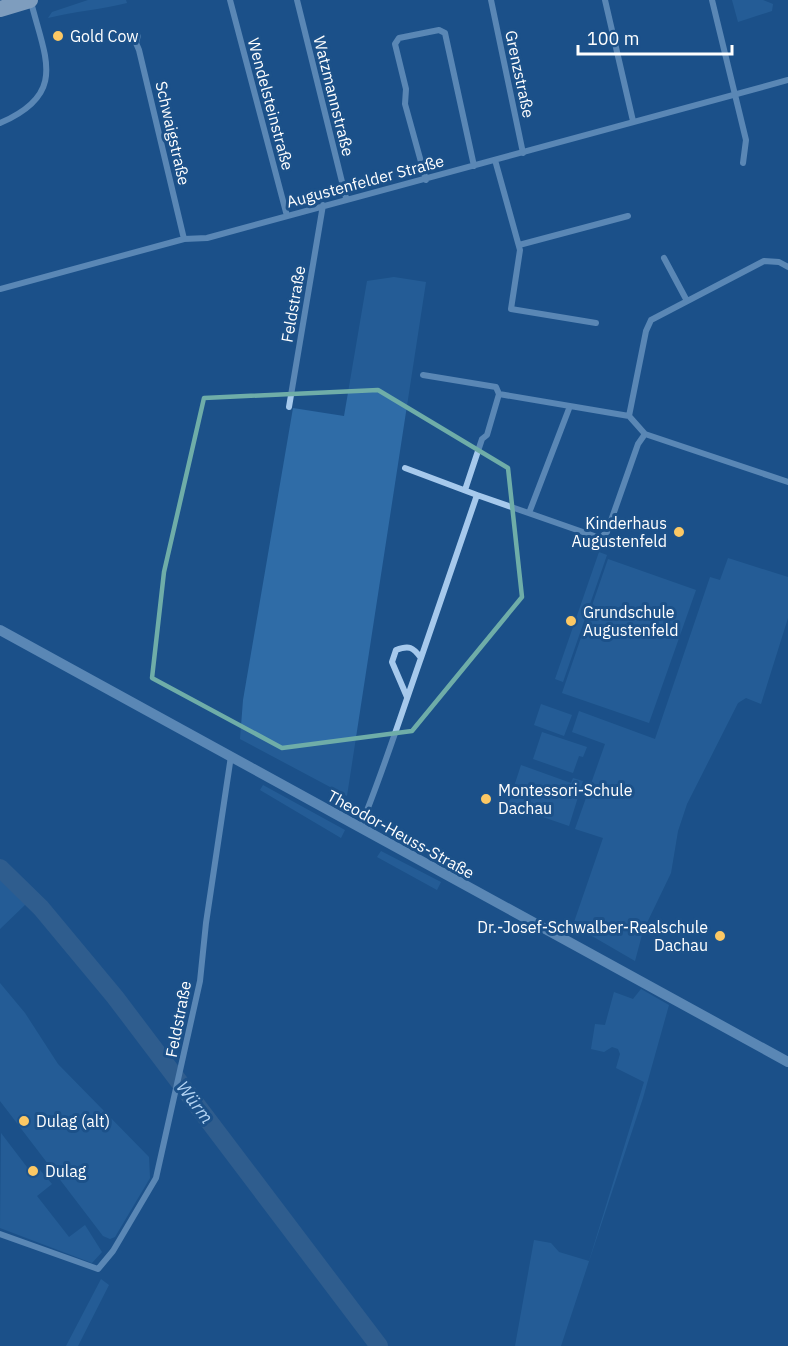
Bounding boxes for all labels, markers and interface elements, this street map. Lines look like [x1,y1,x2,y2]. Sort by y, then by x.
scale bar [578,18,732,56]
place label: Gold Cow [70,26,139,46]
text: 100 m [587,27,639,50]
street label: Grenzstraße [501,28,539,120]
marker: Gold Cow [51,29,65,43]
street label: Watzmannstraße [309,34,359,158]
street label: Wendelsteinstraße [244,36,298,173]
street label: Schwaigstraße [151,79,195,187]
street label: Augustenfelder Straße [284,150,446,212]
street label: Feldstraße [276,264,310,344]
place label: Kinderhaus Augustenfeld [572,513,667,551]
marker: Kinderhaus Augustenfeld [672,525,686,539]
place label: Grundschule Augustenfeld [583,602,678,640]
marker: Grundschule Augustenfeld [564,614,578,628]
place label: Montessori-Schule Dachau [498,780,633,818]
street label: Theodor-Heuss-Straße [324,785,478,883]
marker: Montessori-Schule Dachau [479,792,493,806]
place label: Dr.-Josef-Schwalber-Realschule Dachau [477,917,708,955]
marker: Dr.-Josef-Schwalber-Realschule Dachau [713,929,727,943]
street label: Feldstraße [161,979,195,1059]
water label: Würm [172,1076,218,1128]
place label: Dulag (alt) [36,1111,110,1131]
marker: Dulag (alt) [17,1114,31,1128]
place label: Dulag [45,1161,87,1181]
marker: Dulag [26,1164,40,1178]

